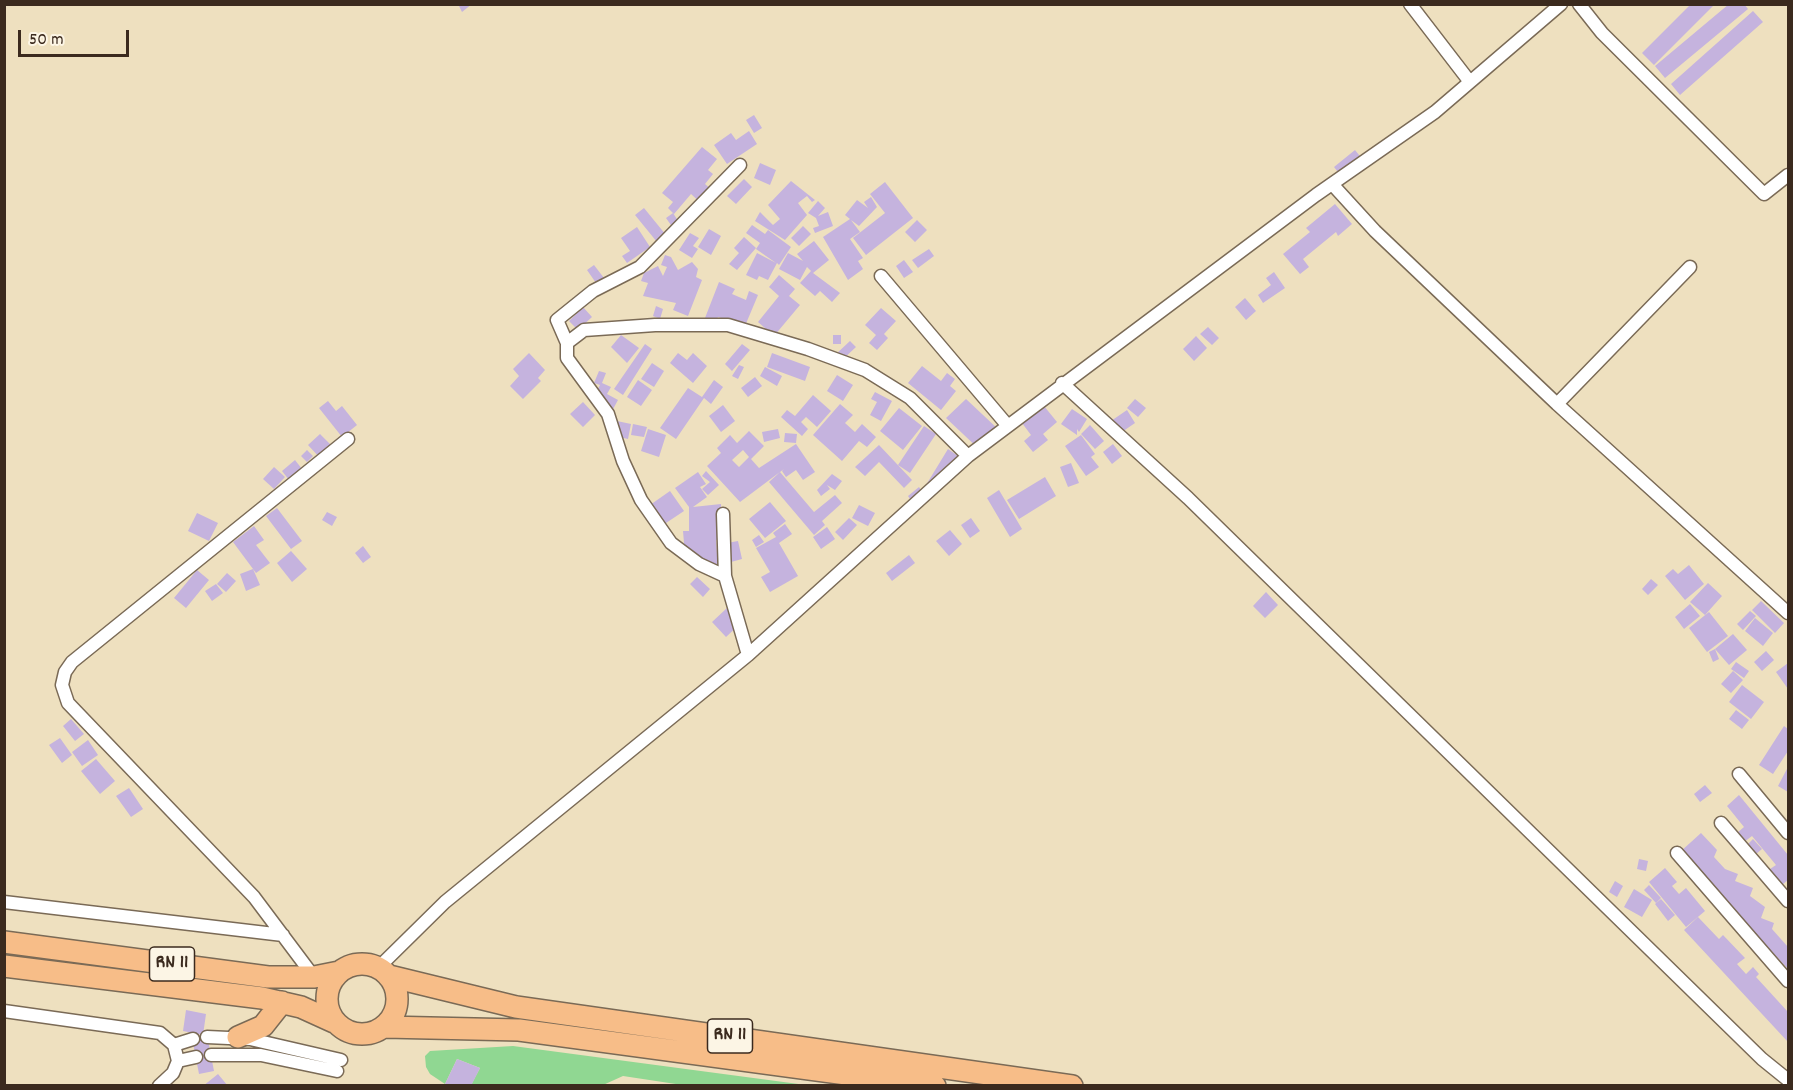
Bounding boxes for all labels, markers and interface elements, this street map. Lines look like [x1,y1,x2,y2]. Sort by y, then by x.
scale bar [21,18,132,56]
text: 50 m [29,28,64,53]
road number: RN 11 [150,947,195,981]
road number: RN 11 [708,1019,752,1053]

